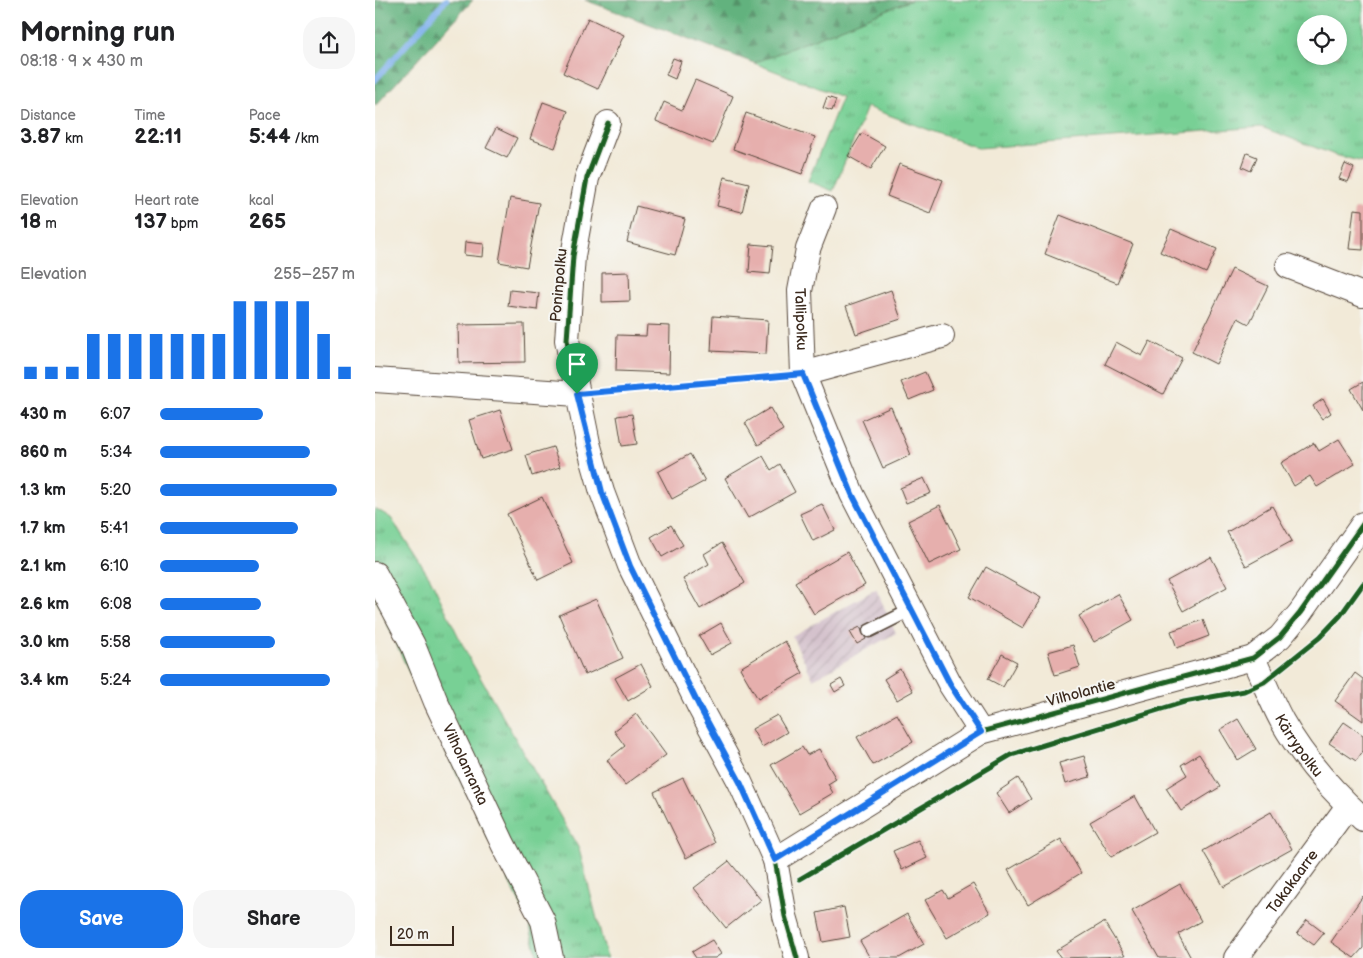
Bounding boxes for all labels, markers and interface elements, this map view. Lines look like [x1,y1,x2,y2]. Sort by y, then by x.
map controls [1297,15,1347,65]
button: locate [1297,15,1347,65]
text: Morning run [20,16,175,49]
button: share [303,17,355,69]
text: 08:18 · 9 × 430 m [20,52,143,71]
text: Distance [20,107,76,124]
text: Time [134,107,165,124]
text: Pace [249,107,281,124]
text: 3.87 [20,124,61,149]
text: 22:11 [134,124,182,149]
text: 5:44 [249,124,291,149]
text: km [61,130,83,147]
text: /km [291,130,319,147]
text: Elevation [20,192,78,209]
text: Heart rate [134,192,199,209]
text: kcal [249,192,274,209]
text: 18 [20,209,41,234]
text: 137 [134,209,167,234]
text: 265 [249,209,286,234]
text: m [41,215,57,232]
text: bpm [167,215,198,232]
street label: Poninpolku [546,247,572,323]
text: Elevation [20,265,87,284]
text: 255–257 m [274,265,355,284]
street label: Tallipolku [790,288,812,351]
pin [556,343,598,394]
icon: arrive [563,350,591,378]
text: 430 m [20,405,67,424]
text: 6:07 [100,405,130,424]
text: 860 m [20,443,67,462]
text: 5:34 [100,443,132,462]
text: 1.3 km [20,481,66,500]
text: 5:20 [100,481,131,500]
text: 1.7 km [20,519,65,538]
text: 5:41 [100,519,128,538]
text: 2.1 km [20,557,66,576]
text: 6:10 [100,557,129,576]
text: 2.6 km [20,595,69,614]
text: 6:08 [100,595,132,614]
text: 3.0 km [20,633,69,652]
text: 5:58 [100,633,131,652]
text: 3.4 km [20,671,69,690]
text: 5:24 [100,671,131,690]
street label: Vilholantie [1045,675,1117,711]
street label: Kärrypolku [1270,711,1327,781]
street label: Vilholanranta [438,721,493,808]
street label: Takakaarre [1262,846,1322,917]
button: Save [20,890,183,948]
button: Share [193,890,355,948]
scale bar [390,923,454,946]
text: 20 m [397,926,429,943]

